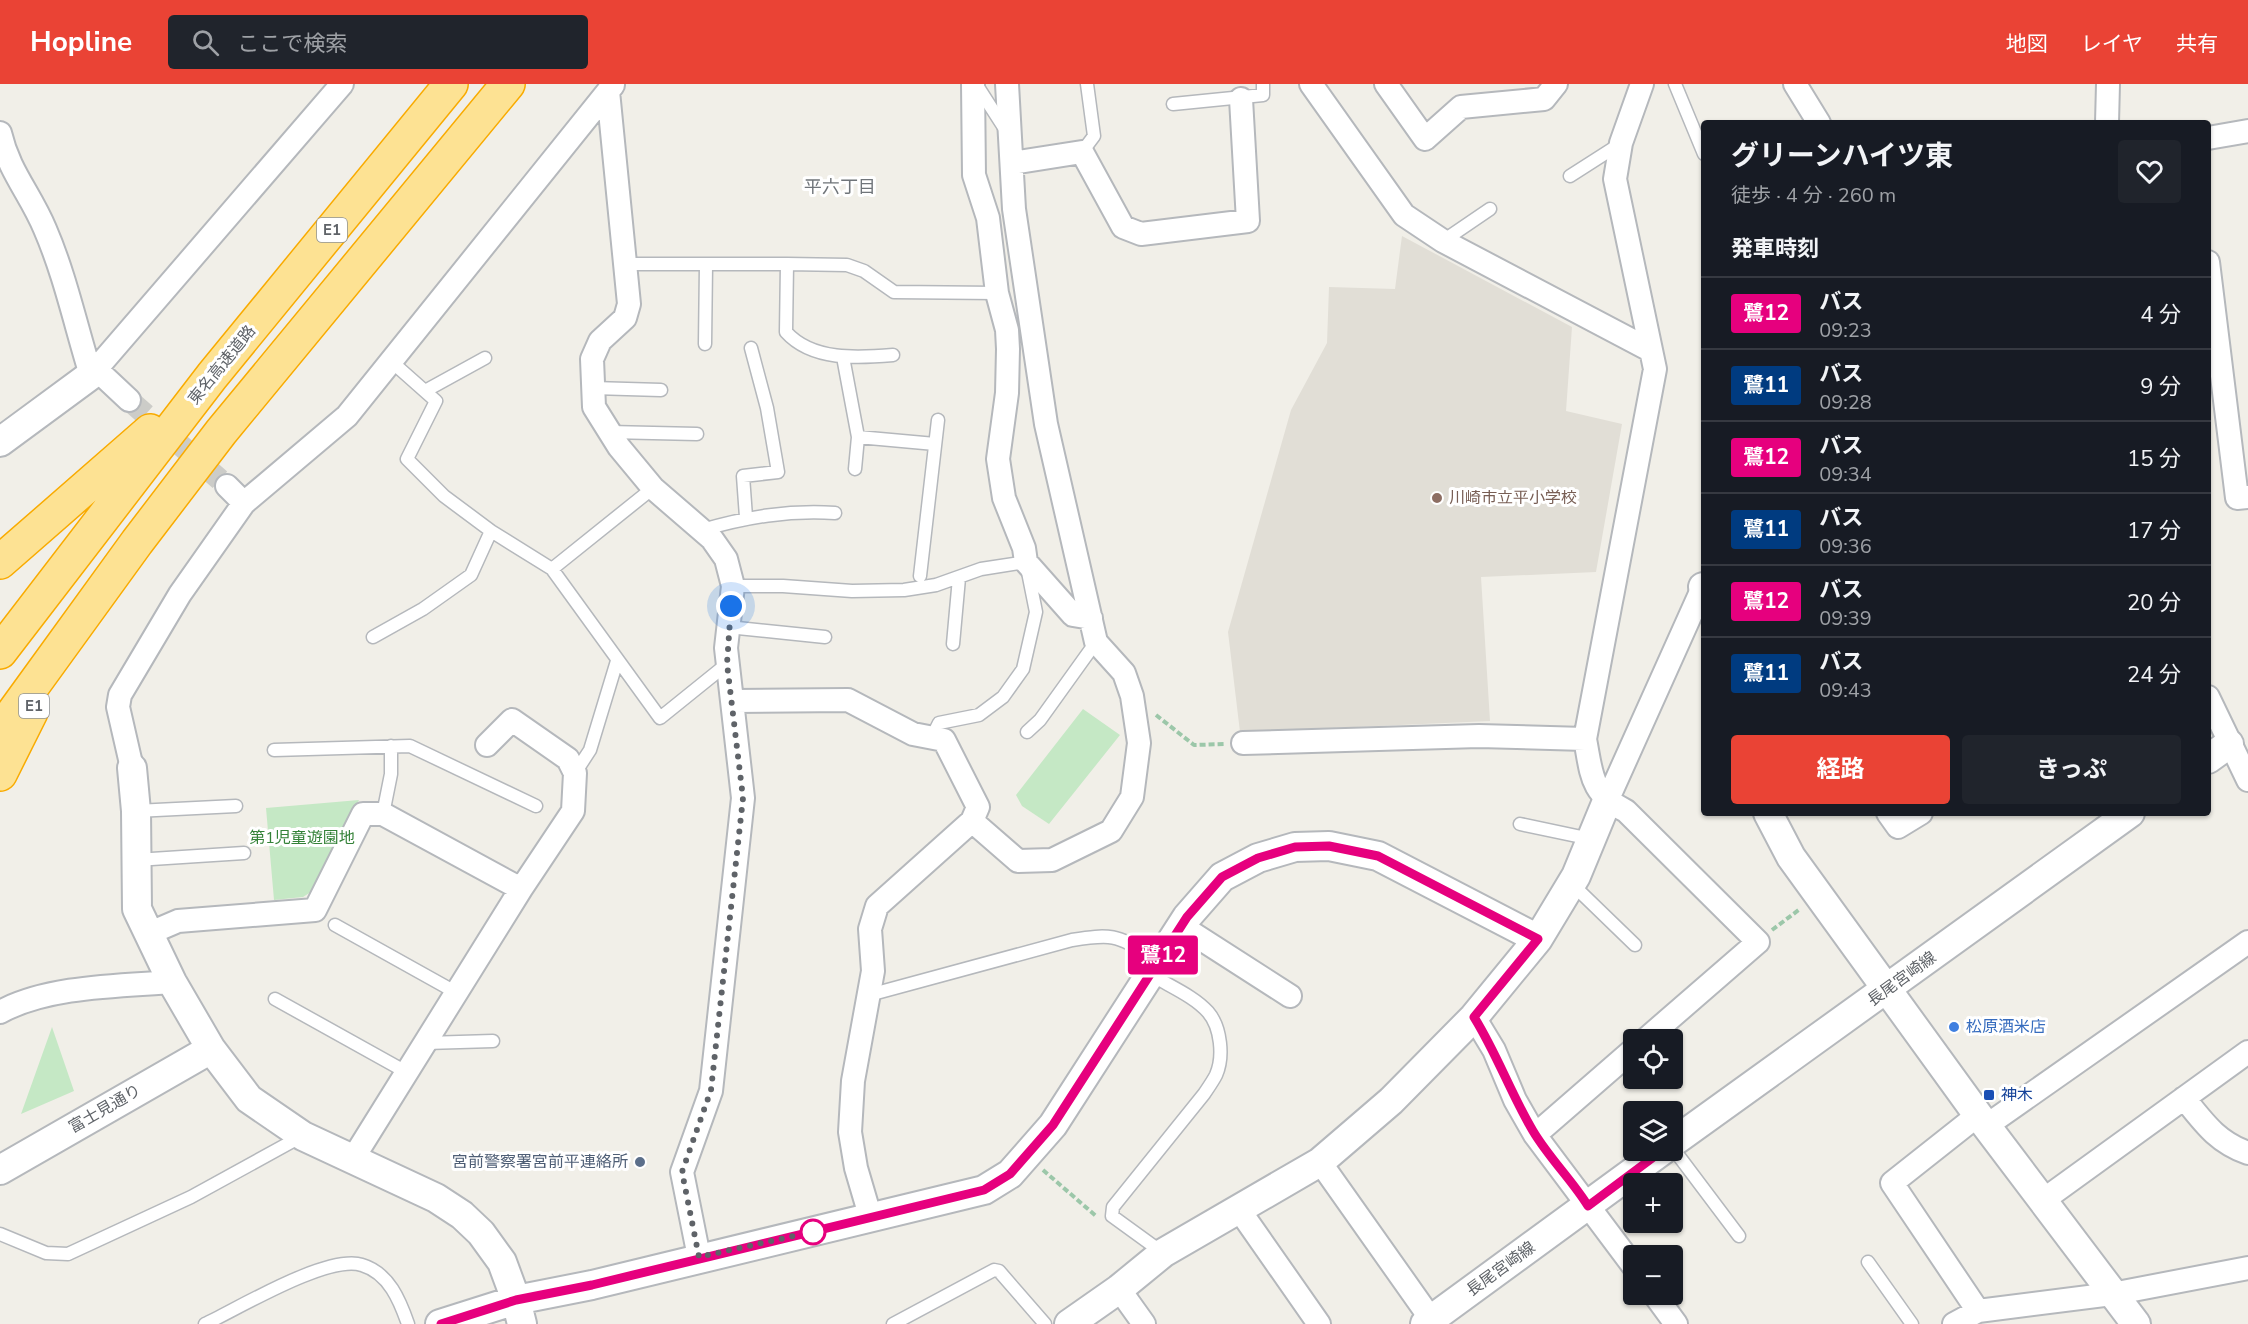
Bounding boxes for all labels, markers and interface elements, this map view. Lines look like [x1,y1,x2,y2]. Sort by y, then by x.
search box [168,15,588,69]
text: Hopline [30,23,132,61]
icon: search [189,26,222,59]
text: ここで検索 [237,29,347,59]
text: 地図 [2006,30,2048,58]
text: レイヤ [2081,30,2143,58]
text: 共有 [2176,30,2218,58]
text: グリーンハイツ東 [1731,137,1953,175]
button: heart [2118,140,2181,203]
district label: 平六丁目 [804,175,876,199]
text: 徒歩 · 4 分 · 260 m [1731,182,1896,209]
road number: E1 [317,218,347,242]
text: 発車時刻 [1731,234,1819,264]
text: バス [1819,287,1863,317]
text: 鷺12 [1743,299,1789,327]
text: 4 分 [2140,300,2181,330]
text: 09:23 [1819,317,1872,344]
street label: 東名高速道路 [183,321,261,409]
text: バス [1819,359,1863,389]
text: 鷺11 [1743,371,1789,399]
text: 9 分 [2140,372,2181,402]
text: 09:28 [1819,389,1872,416]
text: バス [1819,431,1863,461]
text: 鷺12 [1743,443,1789,471]
text: 15 分 [2127,444,2181,474]
text: 09:34 [1819,461,1872,488]
place label: 川崎市立平小学校 [1449,487,1577,509]
marker: 川崎市立平小学校 [1430,491,1444,505]
text: バス [1819,503,1863,533]
text: 鷺11 [1743,515,1789,543]
text: 17 分 [2127,516,2181,546]
text: 09:36 [1819,533,1872,560]
text: バス [1819,575,1863,605]
text: 鷺12 [1743,587,1789,615]
text: 20 分 [2127,588,2181,618]
your location [716,591,746,621]
text: 09:39 [1819,605,1872,632]
text: バス [1819,647,1863,677]
text: 鷺11 [1743,659,1789,687]
text: 24 分 [2127,660,2181,690]
text: 09:43 [1819,677,1872,704]
road number: E1 [19,694,49,718]
button: 経路 [1731,735,1950,804]
button: きっぷ [1962,735,2181,804]
park label: 第1児童遊園地 [249,827,355,849]
line badge: 鷺12 [1128,936,1198,974]
text: 鷺12 [1140,941,1186,969]
street label: 長尾宮崎線 [1863,947,1941,1011]
place label: 松原酒米店 [1966,1016,2046,1038]
marker: 松原酒米店 [1947,1020,1961,1034]
map controls [1623,1029,1683,1305]
button: locate [1623,1029,1683,1089]
street label: 富士見通り [65,1079,145,1139]
place label: 神木 [2001,1084,2033,1106]
marker: 神木 [1982,1088,1996,1102]
button: layers [1623,1101,1683,1161]
place label: 宮前警察署宮前平連絡所 [452,1151,628,1173]
marker: 宮前警察署宮前平連絡所 [633,1155,647,1169]
button: + [1623,1173,1683,1233]
unlabelled marker [800,1219,826,1245]
street label: 長尾宮崎線 [1462,1237,1540,1301]
button: − [1623,1245,1683,1305]

